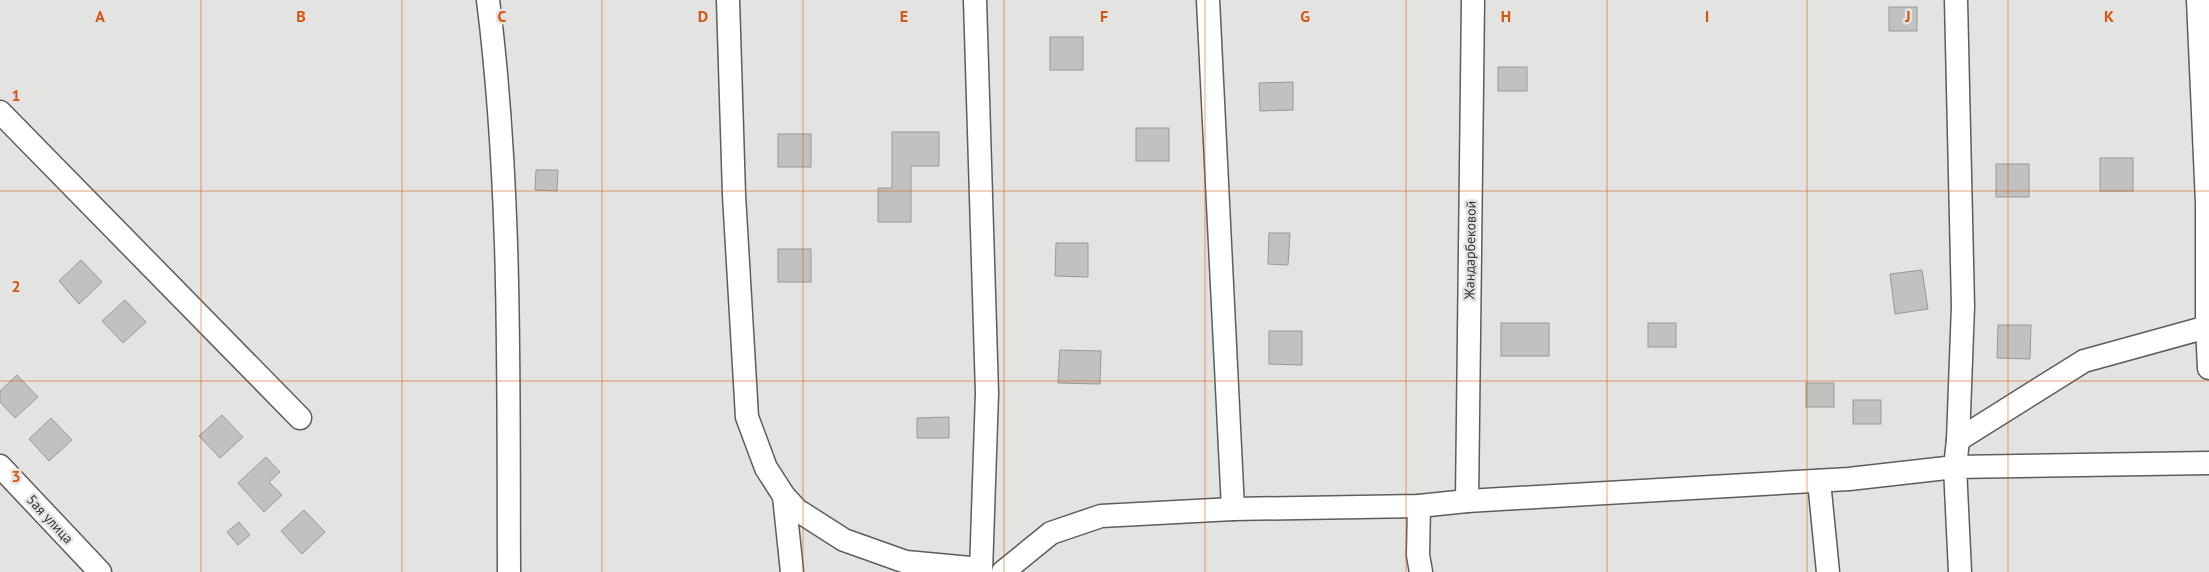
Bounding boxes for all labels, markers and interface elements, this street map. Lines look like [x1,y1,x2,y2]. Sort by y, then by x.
text: A [95,6,105,26]
text: B [296,6,306,26]
text: C [498,6,507,26]
text: D [698,6,708,26]
text: E [900,6,908,26]
text: F [1100,6,1108,26]
text: G [1300,6,1310,26]
text: H [1501,6,1511,26]
text: I [1705,6,1709,26]
text: J [1904,6,1911,26]
text: K [2104,6,2114,26]
text: 1 [11,85,21,105]
street label: Жандарбековой [1460,201,1480,300]
text: 2 [11,276,21,296]
text: 3 [11,466,21,486]
street label: 5ая улица [23,491,77,547]

